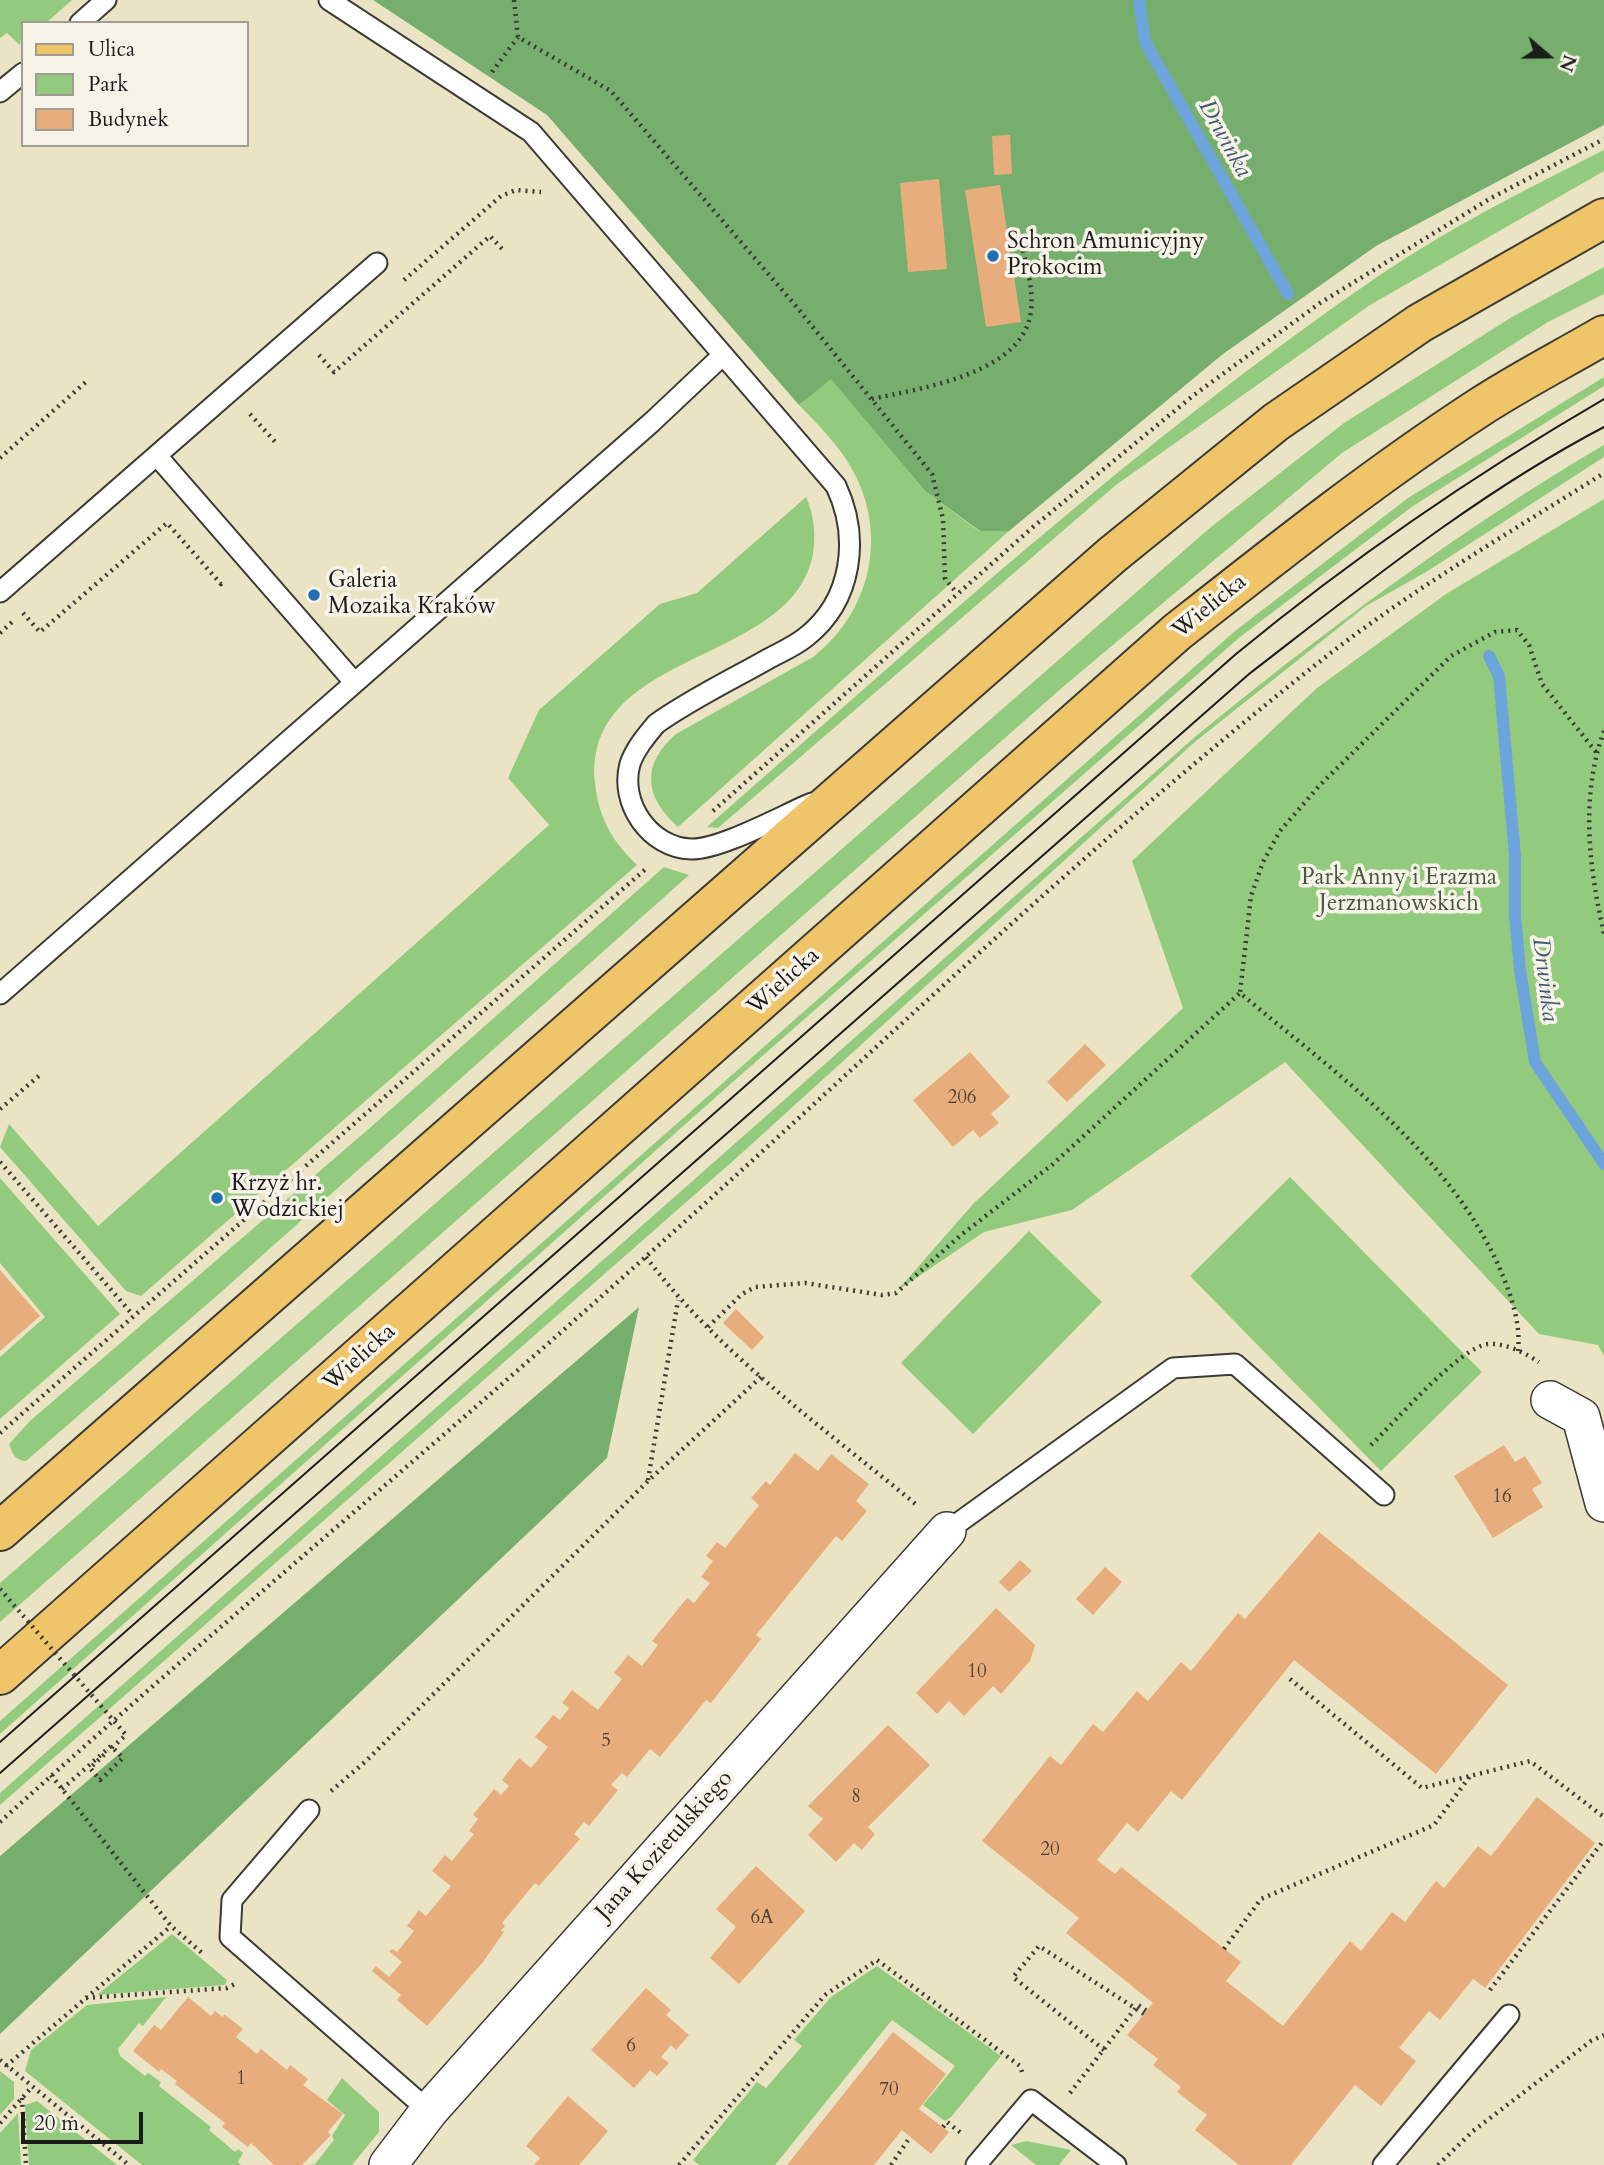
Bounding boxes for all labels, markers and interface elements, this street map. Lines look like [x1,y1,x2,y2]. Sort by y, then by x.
legend [21,21,248,147]
north arrow [1513,21,1583,91]
text: Ulica [88,35,135,64]
text: N [1553,51,1583,75]
text: Park [88,70,128,99]
water label: Drwinka [1191,95,1257,183]
text: Budynek [88,105,169,134]
place label: Schron Amunicyjny Prokocim [1007,229,1204,283]
marker: Schron Amunicyjny Prokocim [985,248,1001,264]
place label: Galeria Mozaika Kraków [328,568,496,622]
street label: Wielicka [1167,569,1253,645]
marker: Galeria Mozaika Kraków [306,587,322,603]
park label: Park Anny i Erazma Jerzmanowskich [1301,865,1497,919]
water label: Drwinka [1525,936,1563,1024]
street label: Wielicka [742,943,826,1021]
house number: 206 [947,1088,977,1110]
place label: Krzyż hr. Wodzickiej [231,1171,344,1225]
marker: Krzyż hr. Wodzickiej [209,1190,225,1206]
street label: Wielicka [318,1319,402,1397]
house number: 16 [1492,1487,1512,1509]
house number: 10 [967,1662,987,1684]
house number: 5 [601,1731,611,1753]
street label: Jana Kozietulskiego [591,1766,739,1926]
house number: 8 [851,1787,861,1809]
house number: 20 [1040,1840,1060,1862]
house number: 6A [750,1908,774,1930]
house number: 6 [626,2036,636,2058]
house number: 1 [236,2069,246,2091]
house number: 70 [879,2080,899,2102]
scale bar [24,2098,147,2142]
text: 20 m [34,2109,79,2138]

